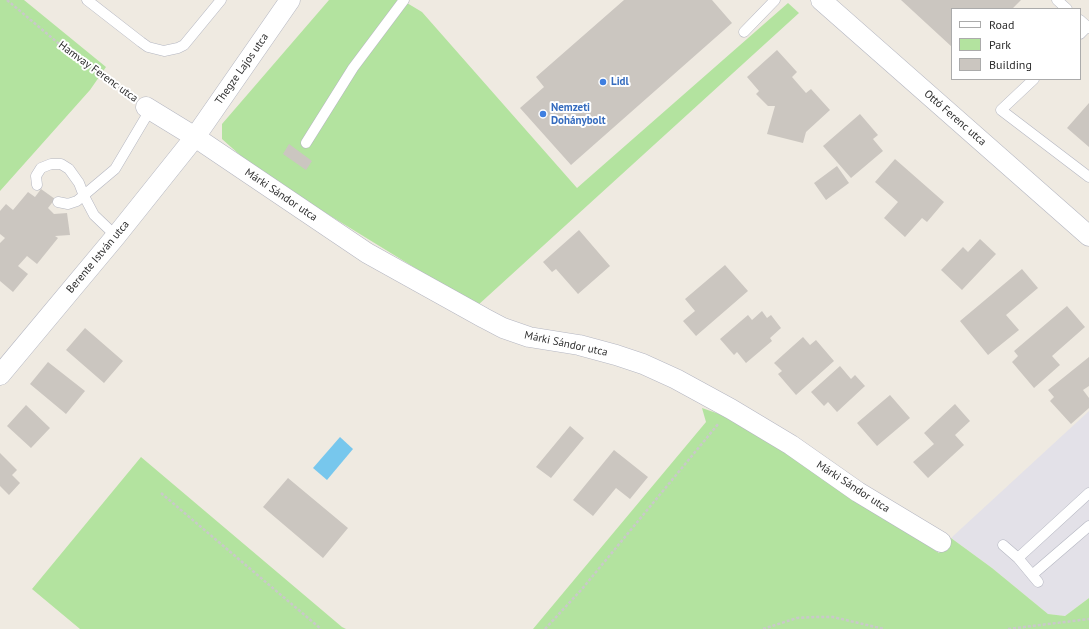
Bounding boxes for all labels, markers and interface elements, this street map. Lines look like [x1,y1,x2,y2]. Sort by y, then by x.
legend [951,8,1081,80]
text: Road [989,17,1014,32]
street label: Thegze Lajos utca [212,31,272,107]
text: Park [989,37,1011,52]
street label: Hamvay Ferenc utca [56,39,140,105]
text: Building [989,57,1032,72]
place label: Lidl [611,75,629,89]
marker: Lidl [598,77,608,87]
street label: Ottó Ferenc utca [921,87,989,149]
place label: Nemzeti Dohánybolt [551,101,606,127]
marker: Nemzeti Dohánybolt [538,109,548,119]
street label: Márki Sándor utca [242,166,320,224]
street label: Berente István utca [64,218,132,296]
street label: Márki Sándor utca [523,329,609,359]
street label: Márki Sándor utca [814,458,892,516]

